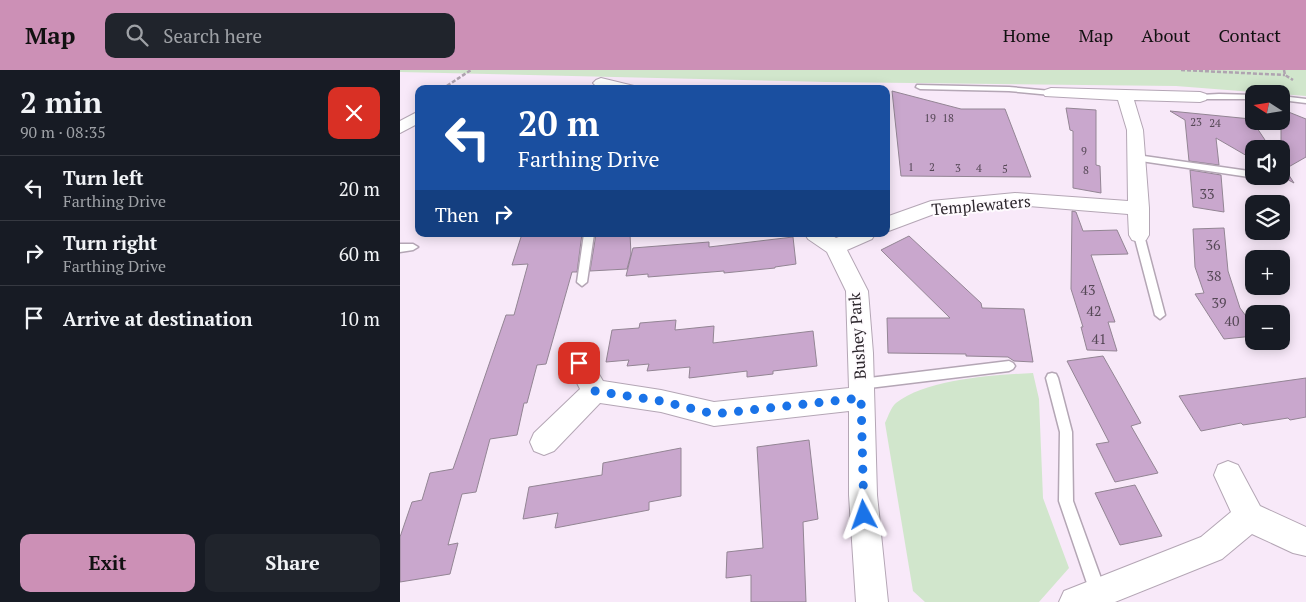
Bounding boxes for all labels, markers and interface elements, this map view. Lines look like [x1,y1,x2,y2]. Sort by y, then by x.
search box [105,13,455,58]
text: Map [25,19,75,51]
icon: search [123,21,151,49]
text: Search here [163,23,262,48]
text: Home [1003,23,1050,47]
text: Map [1078,23,1113,47]
text: About [1141,23,1190,47]
text: Contact [1218,23,1281,47]
text: 2 min [20,82,102,122]
north arrow [1245,85,1290,130]
map controls [1245,85,1290,350]
button: close [328,87,380,139]
text: 20 m [518,100,599,146]
icon: left [435,105,500,170]
house number: 19 [924,111,936,125]
house number: 18 [942,111,954,125]
house number: 23 [1190,115,1202,129]
house number: 24 [1209,116,1221,130]
text: 90 m · 08:35 [20,121,106,143]
button: sound [1245,140,1290,185]
text: Farthing Drive [518,144,660,173]
house number: 9 [1081,144,1087,158]
house number: 1 [908,160,914,174]
house number: 2 [929,160,935,174]
house number: 3 [955,161,961,175]
house number: 4 [976,161,982,175]
house number: 5 [1002,162,1008,176]
house number: 8 [1083,163,1089,177]
text: Turn left [63,165,144,190]
icon: left [20,174,48,202]
text: 20 m [339,176,380,201]
house number: 33 [1200,184,1214,203]
text: Farthing Drive [63,190,166,212]
street label: Templewaters [931,190,1032,220]
button: layers [1245,195,1290,240]
icon: right [489,200,517,228]
text: Then [435,202,479,227]
text: Turn right [63,230,157,255]
house number: 36 [1206,235,1221,254]
icon: right [20,239,48,267]
text: 60 m [339,241,380,266]
button: + [1245,250,1290,295]
text: Farthing Drive [63,255,166,277]
house number: 38 [1207,266,1221,285]
house number: 43 [1081,280,1095,299]
street label: Bushey Park [843,291,871,380]
house number: 39 [1212,293,1226,312]
house number: 42 [1087,301,1101,320]
icon: arrive [20,304,48,332]
button: − [1245,305,1290,350]
text: Arrive at destination [63,306,252,331]
text: 10 m [339,306,380,331]
house number: 40 [1225,311,1239,330]
house number: 41 [1092,329,1106,348]
pin [558,342,600,384]
icon: arrive [565,349,593,377]
position arrow [837,488,889,540]
button: Exit [20,534,195,592]
button: Share [205,534,380,592]

